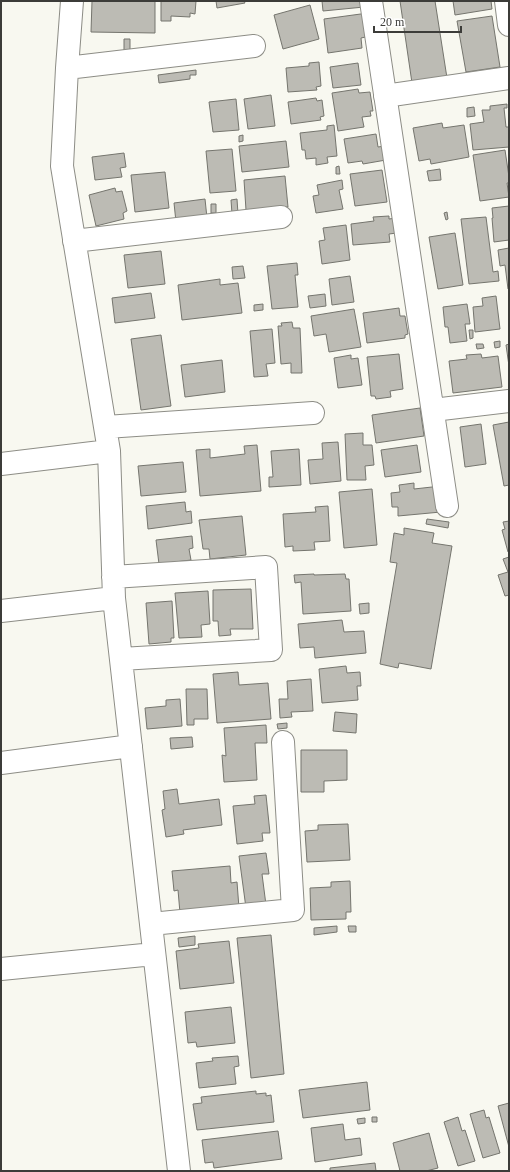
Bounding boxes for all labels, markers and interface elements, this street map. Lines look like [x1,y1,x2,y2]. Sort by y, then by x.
scale bar [374,8,461,34]
text: 20 m [380,15,405,29]

